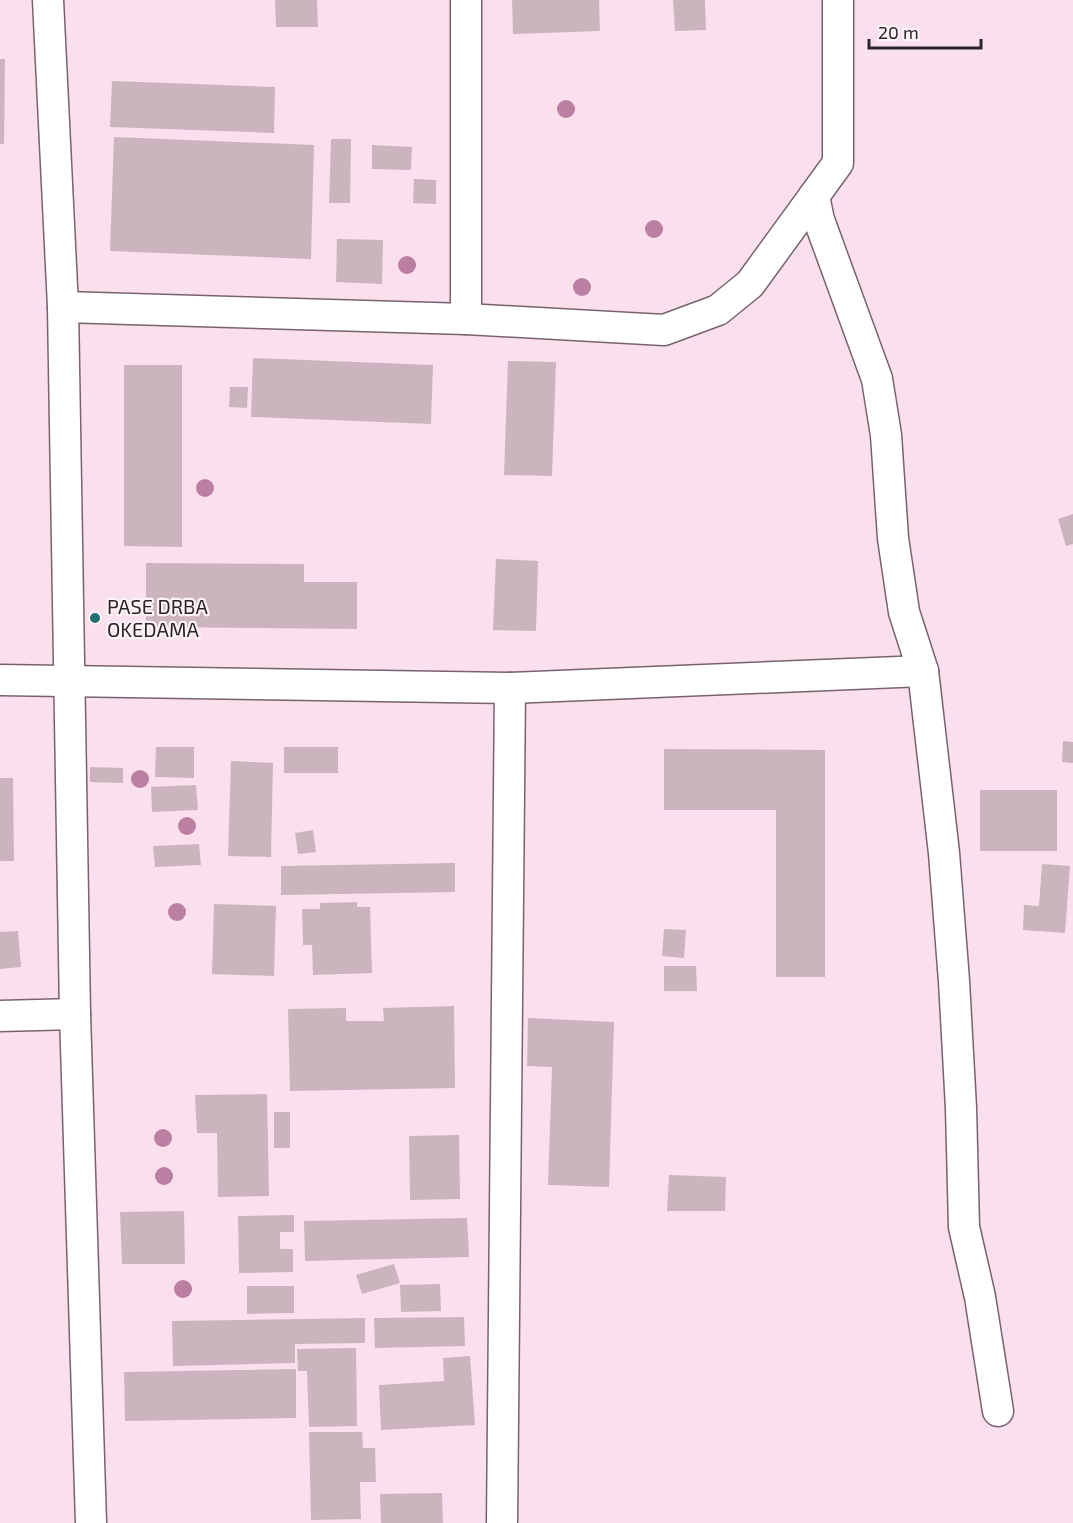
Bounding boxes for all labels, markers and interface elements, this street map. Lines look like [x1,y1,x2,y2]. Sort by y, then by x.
scale bar [869,12,982,50]
text: 20 m [878,21,919,43]
place label: PASE DRBA OKEDAMA [107,594,208,641]
marker: PASE DRBA OKEDAMA [88,611,102,625]

